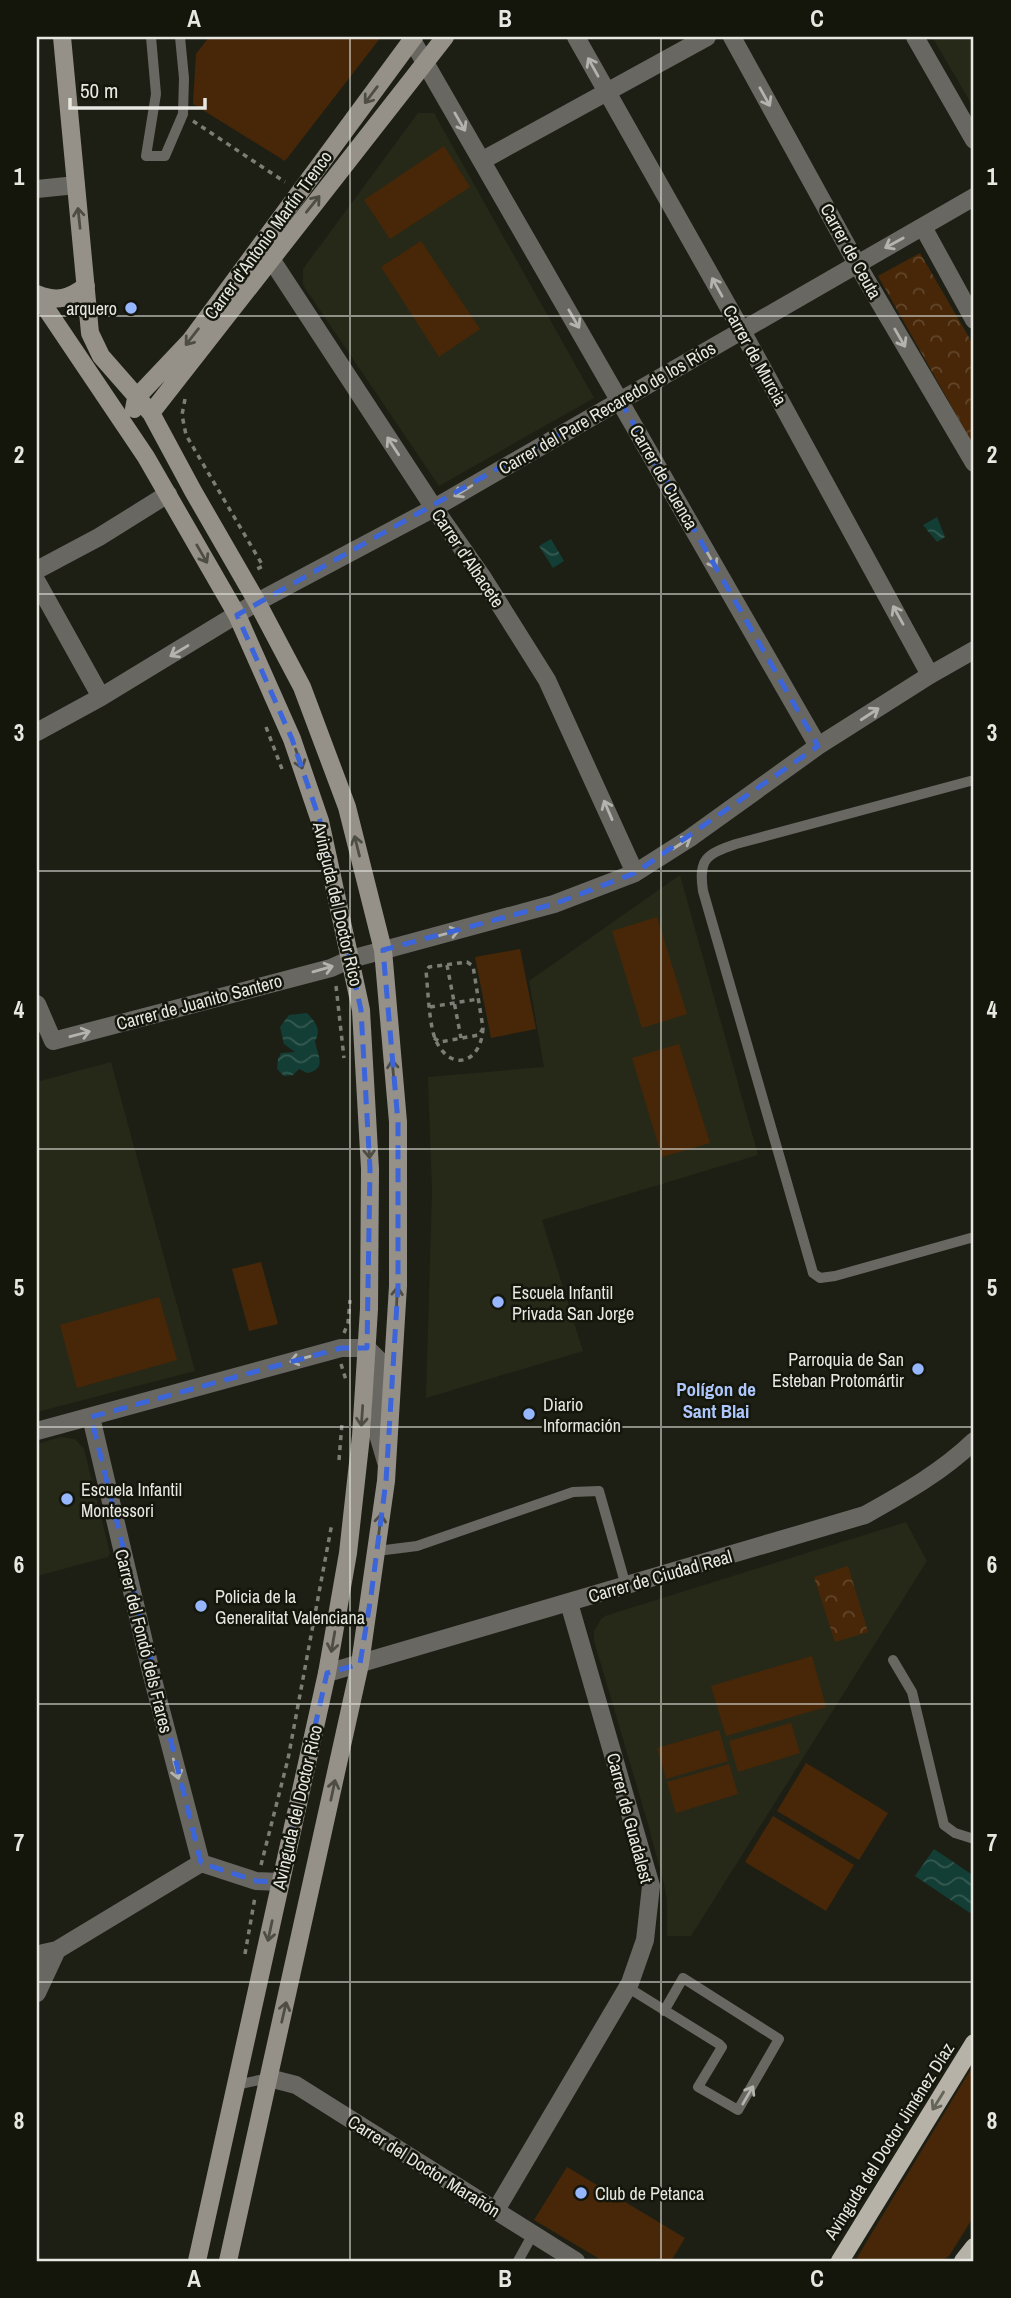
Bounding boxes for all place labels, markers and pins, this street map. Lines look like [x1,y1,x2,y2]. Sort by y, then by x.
place label: arquero [66,296,117,321]
marker: arquero [123,300,139,316]
place label: Escuela Infantil Privada San Jorge [512,1280,634,1326]
marker: Escuela Infantil Privada San Jorge [490,1294,506,1310]
place label: Parroquia de San Esteban Protomártir [772,1347,904,1393]
marker: Parroquia de San Esteban Protomártir [910,1361,926,1377]
place label: Diario Información [543,1392,621,1438]
marker: Diario Información [521,1406,537,1422]
place label: Escuela Infantil Montessori [81,1477,182,1523]
marker: Escuela Infantil Montessori [59,1491,75,1507]
place label: Policia de la Generalitat Valenciana [215,1584,365,1630]
marker: Policia de la Generalitat Valenciana [193,1598,209,1614]
place label: Club de Petanca [595,2181,704,2206]
marker: Club de Petanca [573,2185,589,2201]

